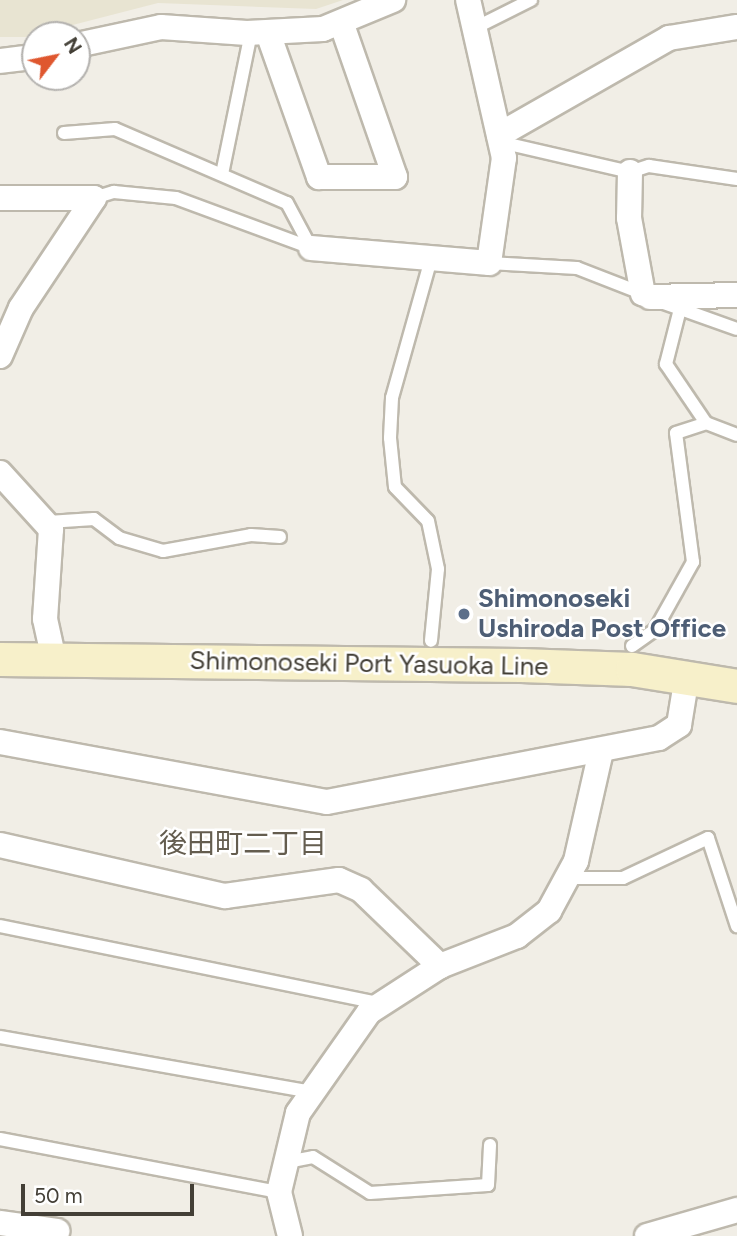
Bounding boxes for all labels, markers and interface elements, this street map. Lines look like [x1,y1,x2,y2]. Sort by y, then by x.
north arrow [21,21,91,91]
text: N [59,33,86,58]
place label: Shimonoseki Ushiroda Post Office [478,583,726,644]
marker: Shimonoseki Ushiroda Post Office [456,606,472,622]
street label: Shimonoseki Port Yasuoka Line [189,645,549,683]
district label: 後田町二丁目 [159,826,327,860]
scale bar [24,1170,198,1214]
text: 50 m [34,1183,83,1208]

